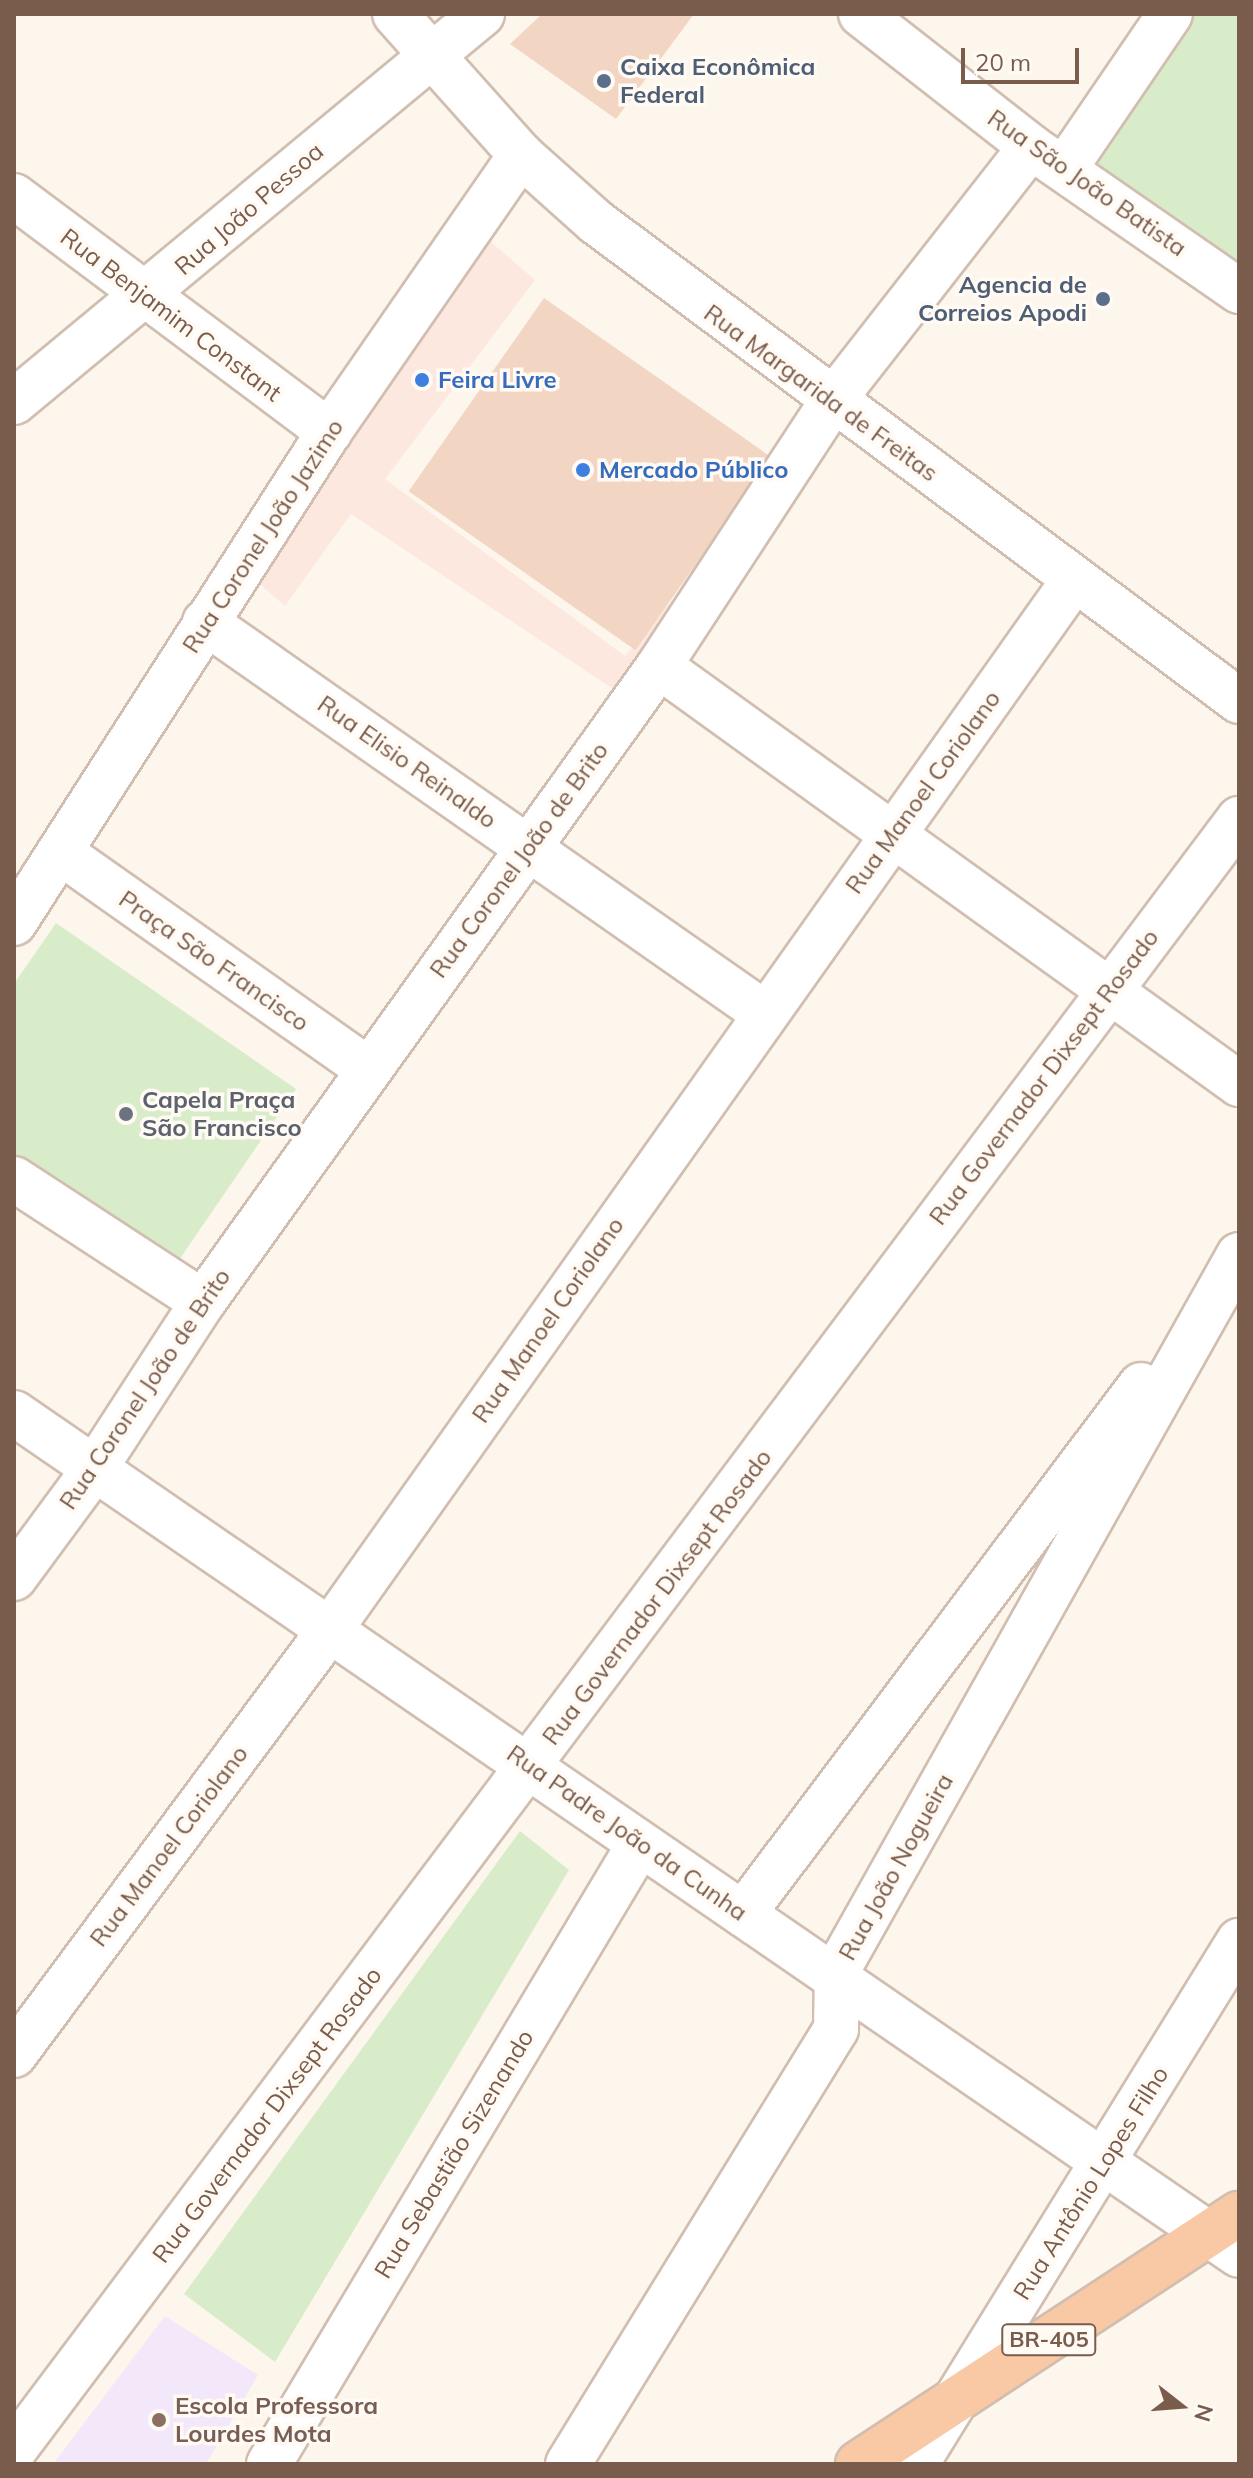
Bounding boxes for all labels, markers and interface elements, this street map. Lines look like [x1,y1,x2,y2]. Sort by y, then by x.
scale bar [965,32,1083,82]
text: 20 m [975,47,1031,77]
place label: Caixa Econômica Federal [620,53,815,109]
marker: Caixa Econômica Federal [595,72,613,90]
street label: Rua São João Batista [982,104,1192,262]
street label: Rua João Pessoa [169,137,329,281]
street label: Rua Benjamim Constant [55,223,287,407]
place label: Agencia de Correios Apodi [918,271,1087,327]
marker: Agencia de Correios Apodi [1094,290,1112,308]
street label: Rua Margarida de Freitas [698,298,944,488]
place label: Feira Livre [438,366,557,394]
marker: Feira Livre [413,371,431,389]
street label: Rua Coronel João Jazimo [177,414,349,658]
place label: Mercado Público [599,456,788,484]
marker: Mercado Público [574,461,592,479]
street label: Rua Manoel Coriolano [840,685,1006,899]
street label: Rua Elisio Reinaldo [312,690,502,834]
street label: Rua Coronel João de Brito [424,737,614,983]
street label: Praça São Francisco [113,885,315,1037]
street label: Rua Governador Dixsept Rosado [923,923,1165,1231]
place label: Capela Praça São Francisco [142,1086,302,1142]
marker: Capela Praça São Francisco [117,1105,135,1123]
street label: Rua Manoel Coriolano [466,1212,630,1428]
street label: Rua Coronel João de Brito [54,1263,236,1515]
street label: Rua Governador Dixsept Rosado [536,1443,778,1751]
street label: Rua Padre João da Cunha [501,1739,753,1927]
street label: Rua Manoel Coriolano [84,1740,254,1952]
street label: Rua João Nogueira [833,1769,959,1965]
street label: Rua Governador Dixsept Rosado [146,1961,388,2269]
street label: Rua Sebastião Sizenando [368,2025,540,2283]
street label: Rua Antônio Lopes Filho [1007,2061,1175,2305]
road number: BR-405 [1001,2322,1097,2358]
north arrow [1141,2366,1221,2446]
place label: Escola Professora Lourdes Mota [175,2392,378,2448]
text: N [1188,2401,1220,2425]
marker: Escola Professora Lourdes Mota [150,2411,168,2429]

